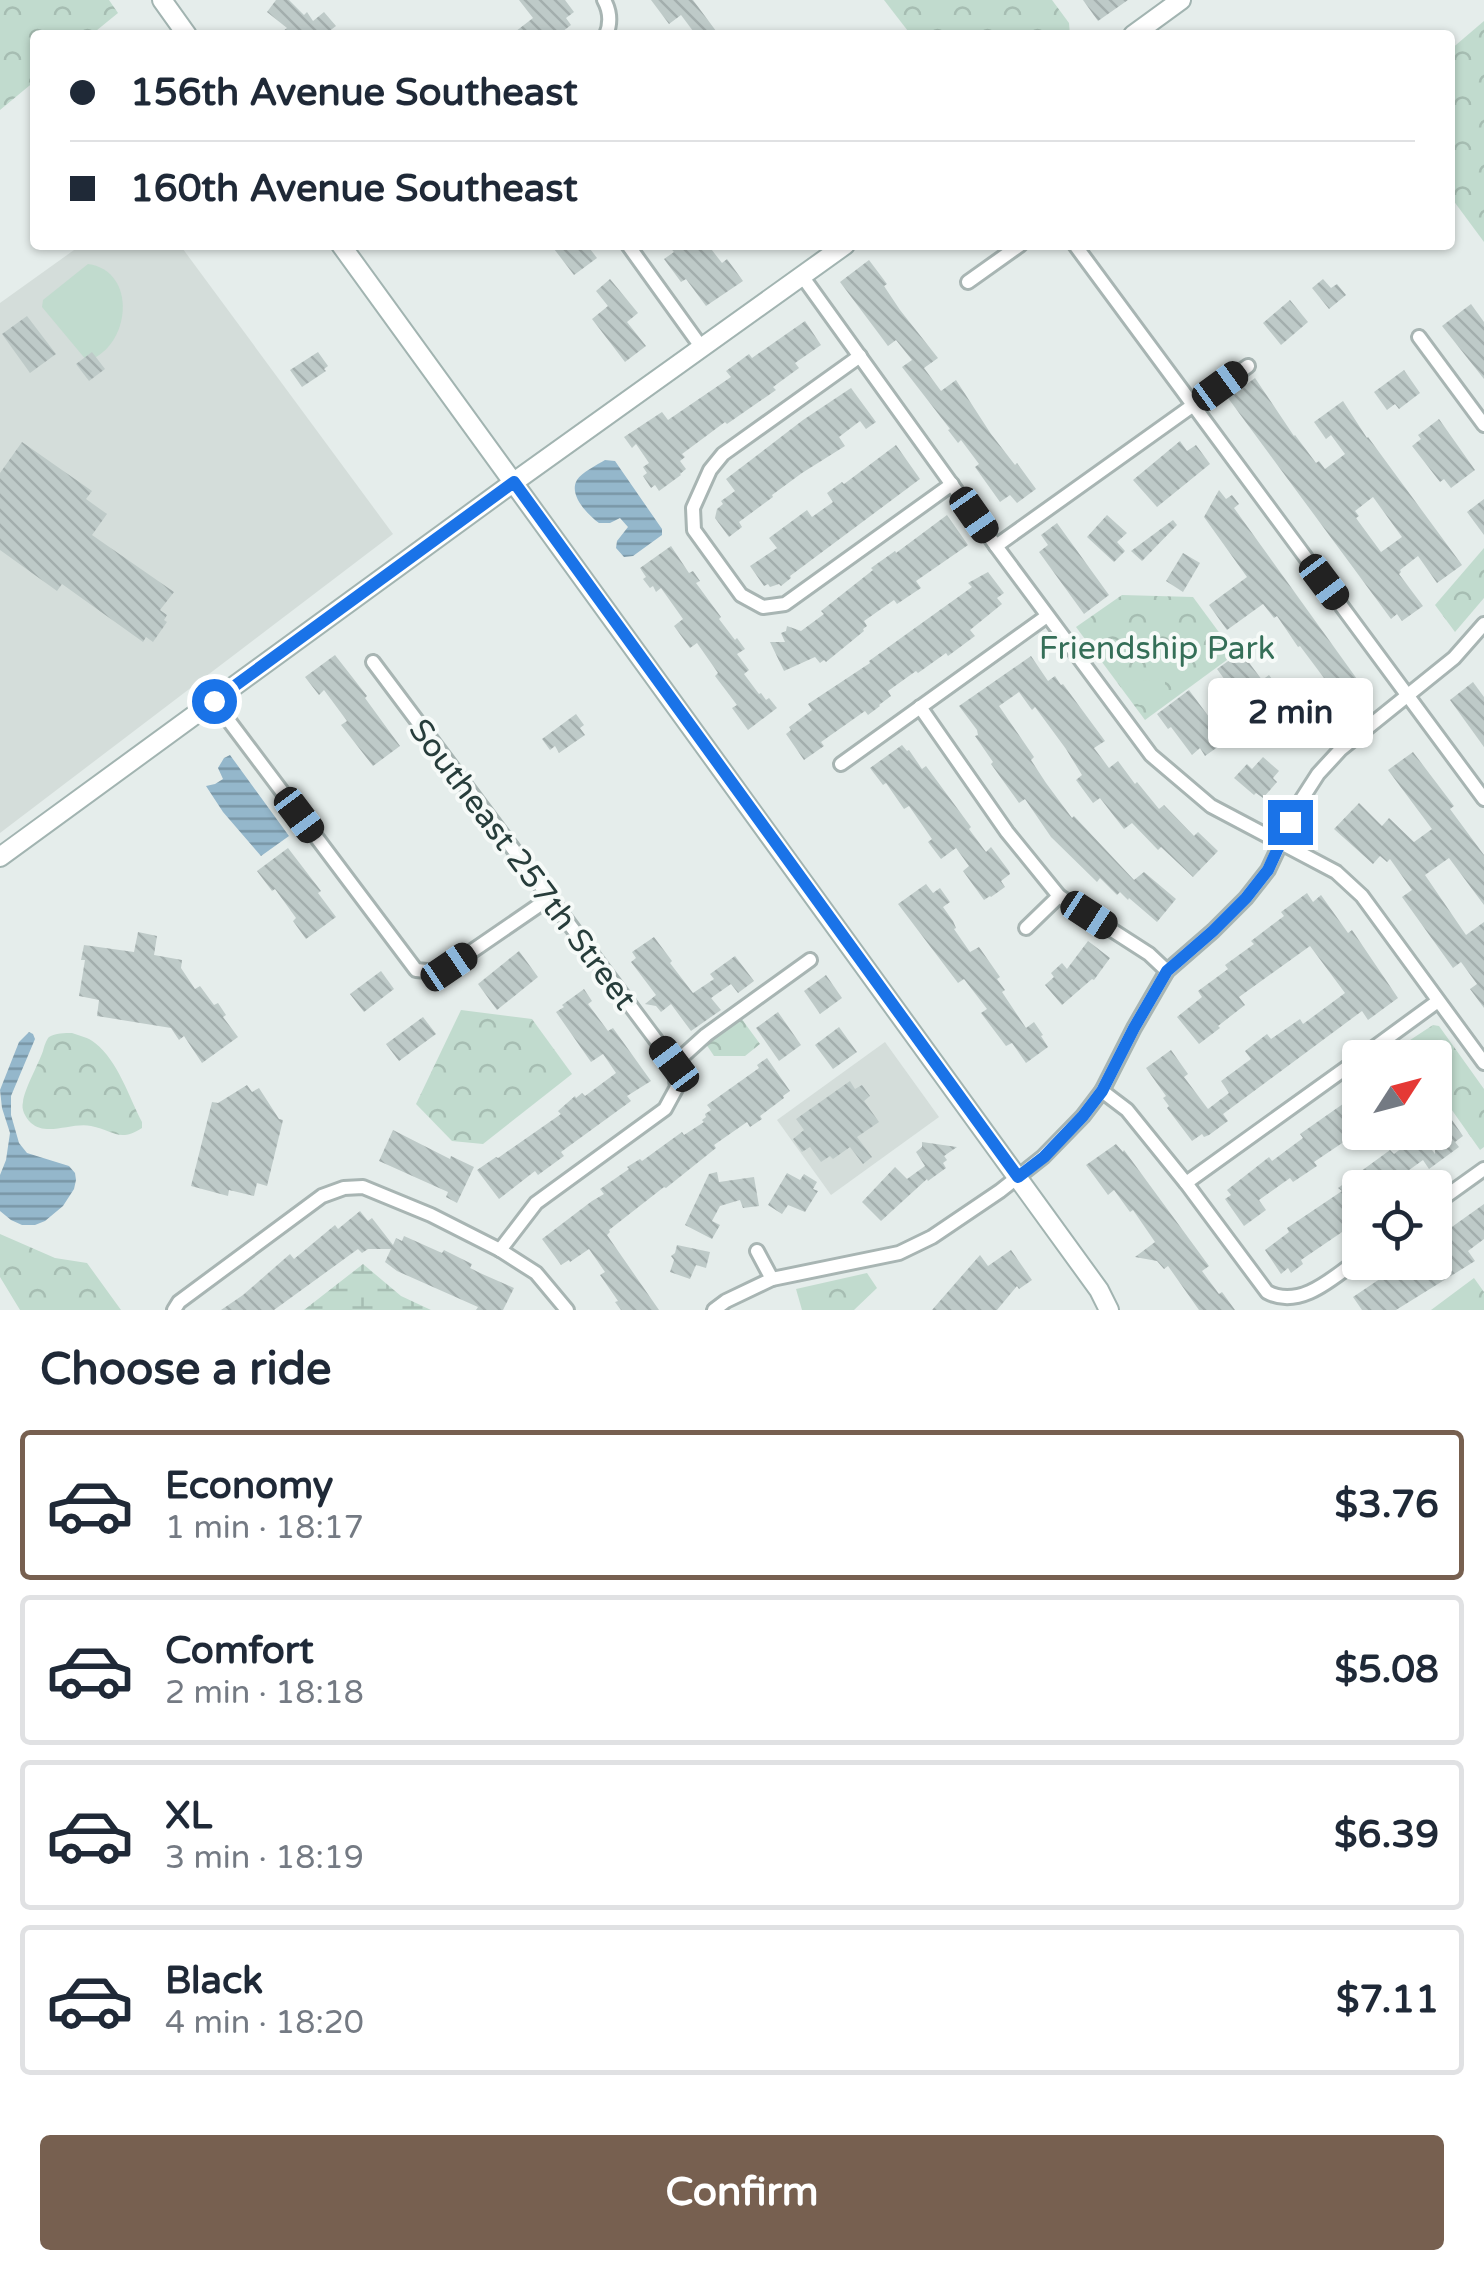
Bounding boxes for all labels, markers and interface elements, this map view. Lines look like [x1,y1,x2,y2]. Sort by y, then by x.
text: 156th Avenue Southeast [130,70,578,116]
text: 160th Avenue Southeast [130,166,578,212]
car [1187,356,1253,416]
car [945,482,1003,548]
car [1294,549,1354,615]
park label: Friendship Park [1039,630,1275,668]
callout: 2 min [1208,677,1372,747]
route start [192,679,237,724]
text: 2 min [1248,694,1333,732]
street label: Southeast 257th Street [400,712,644,1017]
car [269,782,329,848]
route end [1268,800,1313,845]
car [1056,886,1122,944]
car [416,938,482,996]
car [644,1031,704,1097]
north arrow [1342,1040,1452,1150]
map controls [1342,1040,1452,1280]
button: locate [1342,1170,1452,1280]
text: Choose a ride [40,1343,331,1397]
icon: car [45,1460,135,1550]
text: Economy [165,1463,333,1509]
text: $3.76 [1334,1482,1439,1528]
text: 1 min · 18:17 [165,1509,364,1547]
icon: car [45,1625,135,1715]
text: Comfort [165,1628,314,1674]
text: $5.08 [1334,1647,1439,1693]
text: 2 min · 18:18 [165,1674,364,1712]
icon: car [45,1790,135,1880]
text: XL [165,1793,212,1839]
text: $6.39 [1334,1812,1439,1858]
text: 3 min · 18:19 [165,1839,364,1877]
icon: car [45,1955,135,2045]
text: Black [165,1958,263,2004]
text: $7.11 [1336,1977,1439,2023]
text: 4 min · 18:20 [165,2004,364,2042]
button: Confirm [40,2135,1444,2250]

